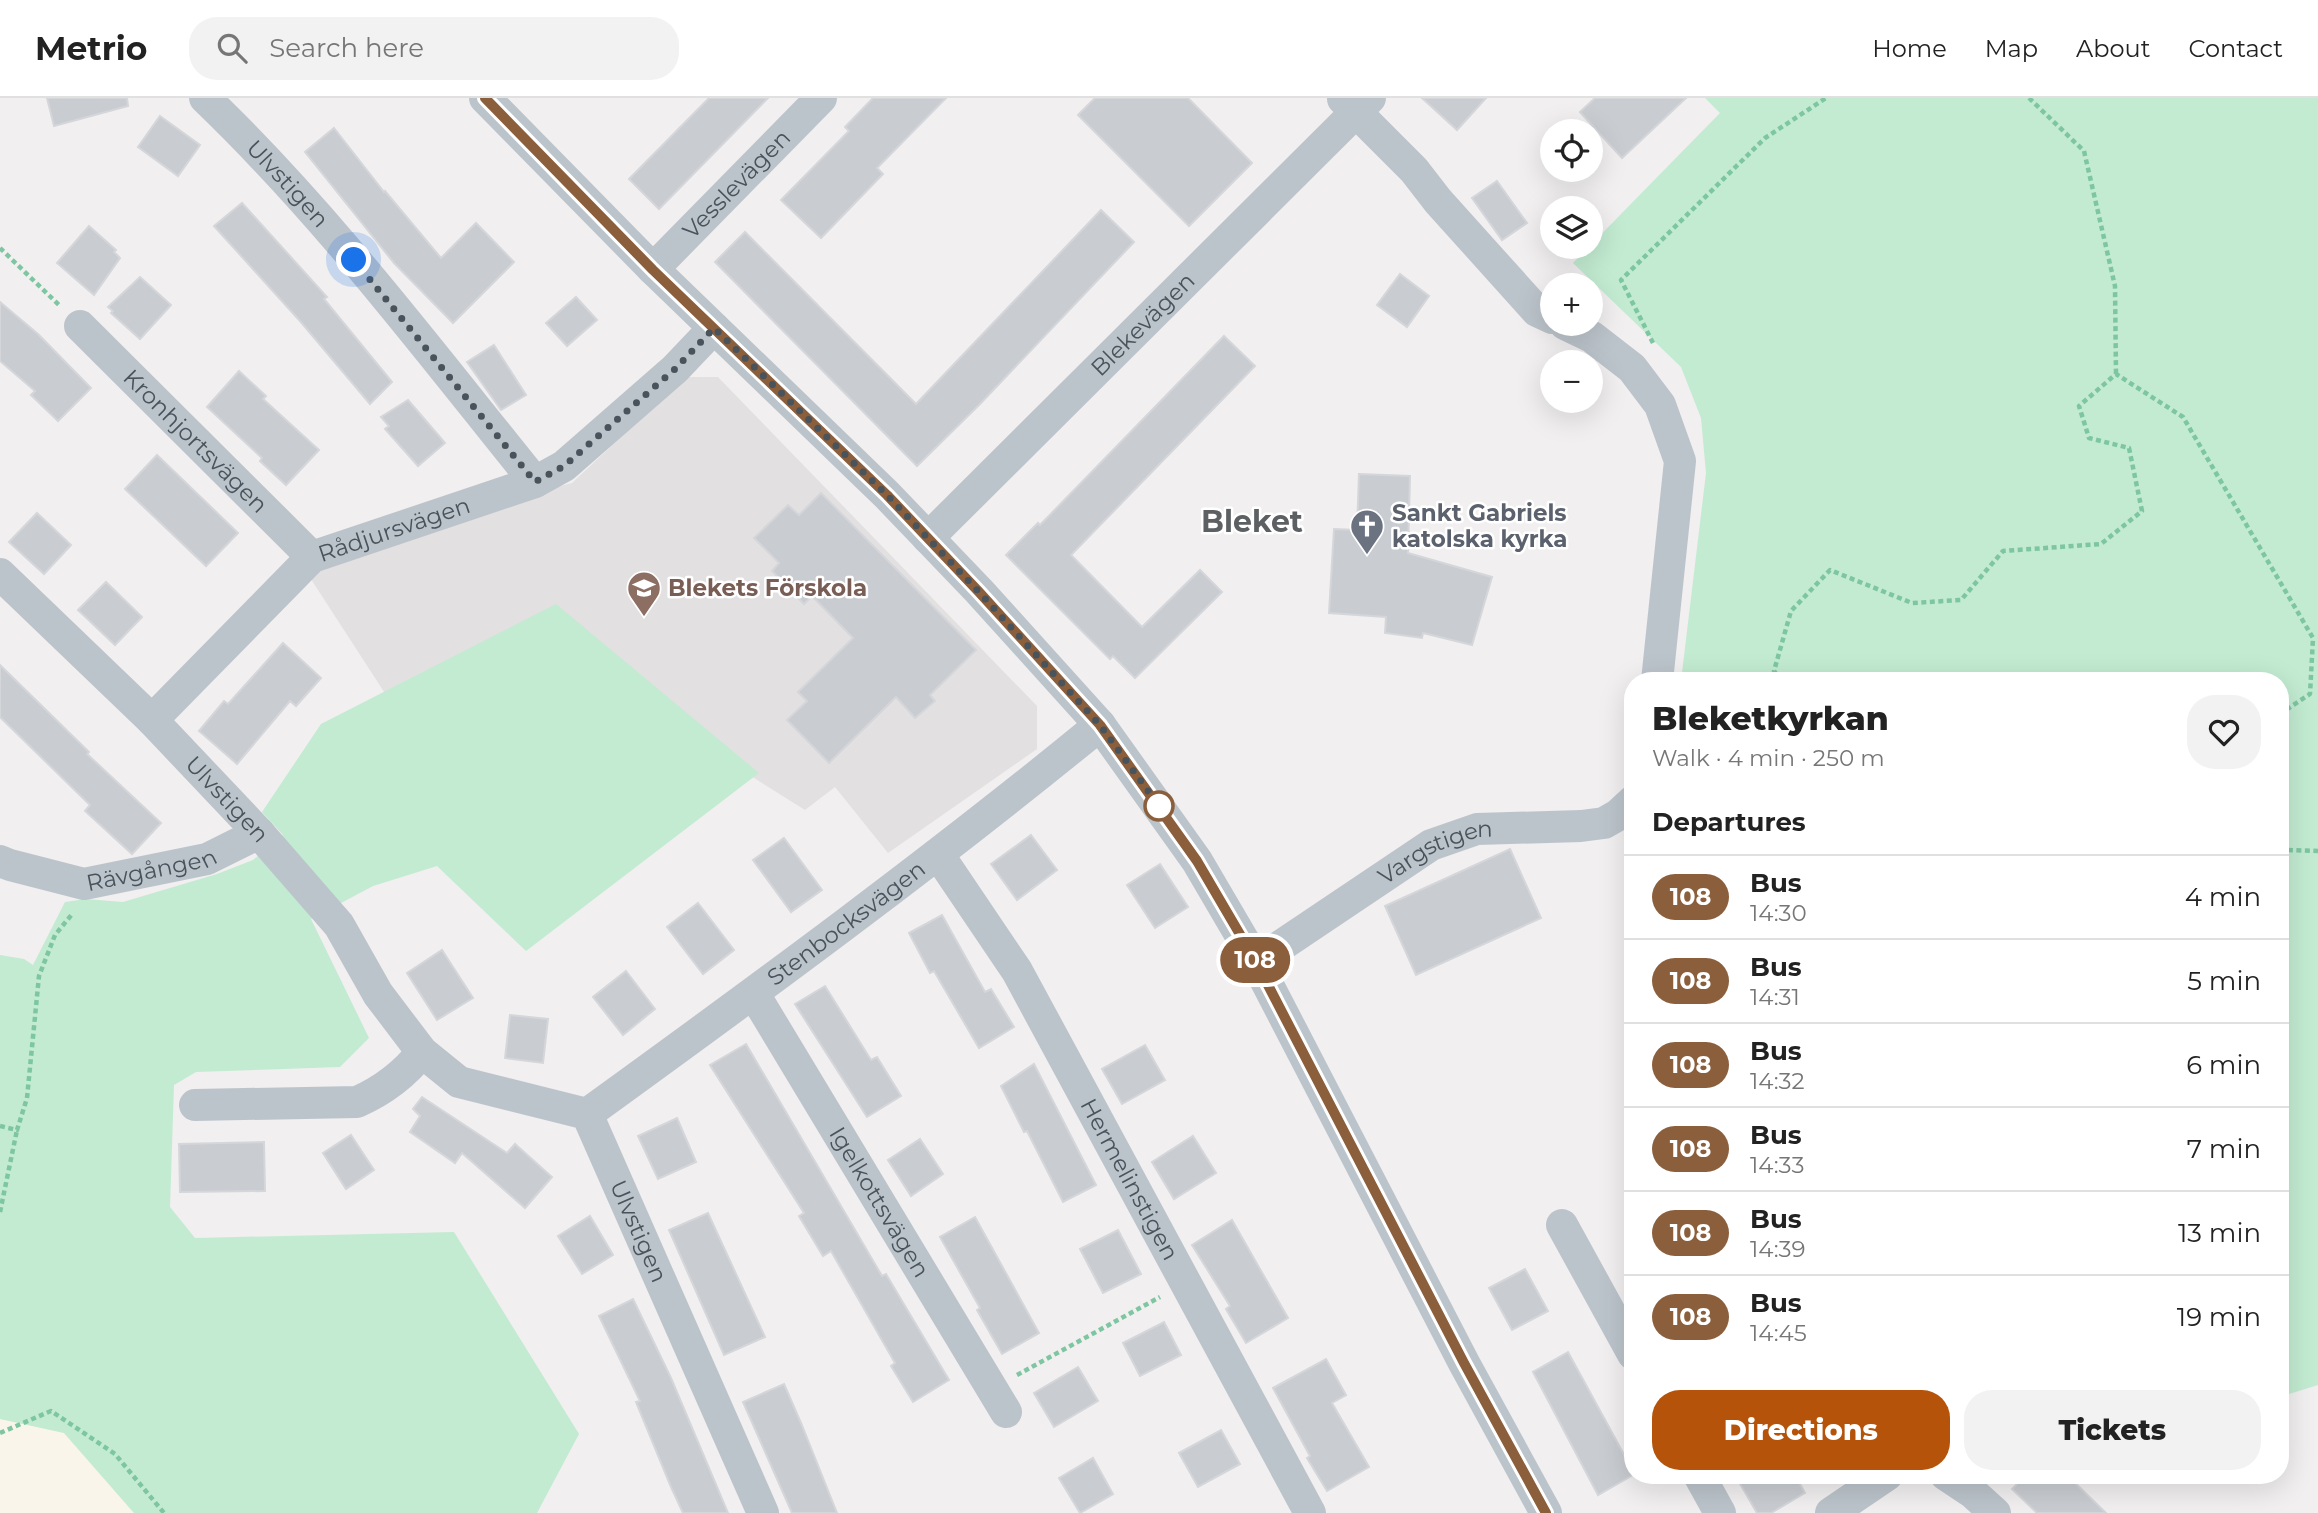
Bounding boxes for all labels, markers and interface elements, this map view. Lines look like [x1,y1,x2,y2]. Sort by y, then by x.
search box [189,17,679,80]
text: Metrio [35,28,147,68]
icon: search [213,29,251,67]
text: Search here [269,32,424,64]
text: Home [1872,34,1947,63]
text: Map [1985,34,2038,63]
text: About [2076,34,2150,63]
text: Contact [2188,34,2283,63]
map controls [1540,119,1603,413]
button: locate [1540,119,1603,182]
street label: Vesslevägen [677,124,796,245]
street label: Ulvstigen [241,134,335,233]
button: layers [1540,196,1603,259]
your location [336,242,371,277]
street label: Blekevägen [1085,267,1201,382]
button: + [1540,273,1603,336]
button: − [1540,350,1603,413]
street label: Kronhjortsvägen [118,363,273,519]
street label: Rådjursvägen [314,491,474,568]
place label: Sankt Gabriels katolska kyrka [1392,499,1568,553]
district label: Bleket [1201,503,1303,540]
church icon: Sankt Gabriels katolska kyrka [1348,507,1386,556]
school or university icon: Blekets Förskola [625,569,663,618]
place label: Blekets Förskola [668,574,867,602]
button: heart [2187,695,2261,769]
text: Bleketkyrkan [1652,698,1889,738]
text: Walk · 4 min · 250 m [1652,744,1885,772]
street label: Ulvstigen [180,750,275,848]
unlabelled marker [1144,791,1174,821]
text: Departures [1652,806,1806,838]
street label: Vargstigen [1373,815,1493,891]
street label: Rävgången [84,842,222,897]
street label: Stenbocksvägen [762,855,931,992]
text: Bus [1750,867,1802,899]
text: 4 min [2185,881,2261,913]
text: 108 [1670,882,1711,911]
text: 14:30 [1750,899,1807,927]
line badge: 108 [1215,937,1295,983]
text: 108 [1234,945,1276,974]
text: Bus [1750,951,1802,983]
text: 5 min [2187,965,2261,997]
text: 108 [1670,966,1711,995]
text: 14:31 [1750,983,1800,1011]
text: Bus [1750,1035,1802,1067]
text: 6 min [2186,1049,2261,1081]
text: 108 [1670,1050,1711,1079]
text: 14:32 [1750,1067,1804,1095]
street label: Hermelinstigen [1075,1094,1185,1265]
text: Bus [1750,1119,1802,1151]
street label: Igelkottsvägen [823,1122,936,1282]
text: 7 min [2187,1133,2261,1165]
text: 108 [1670,1134,1711,1163]
text: 14:33 [1750,1151,1804,1179]
street label: Ulvstigen [604,1176,673,1287]
text: Bus [1750,1203,1802,1235]
text: 13 min [2178,1217,2261,1249]
text: 108 [1670,1218,1711,1247]
text: 14:39 [1750,1235,1806,1263]
text: Bus [1750,1287,1802,1319]
text: 19 min [2177,1301,2261,1333]
text: 108 [1670,1302,1711,1331]
text: 14:45 [1750,1319,1807,1347]
button: Directions [1652,1390,1950,1470]
button: Tickets [1964,1390,2261,1470]

